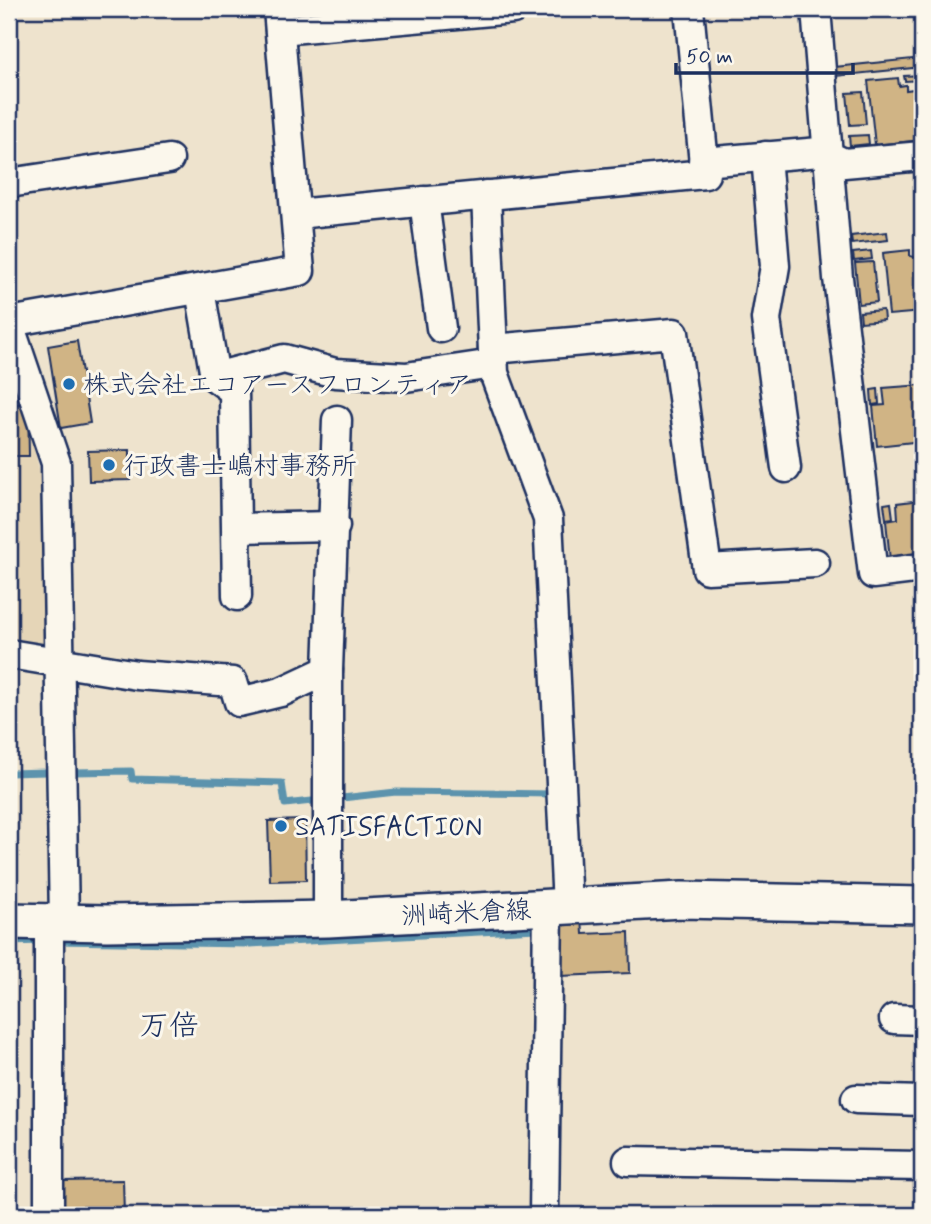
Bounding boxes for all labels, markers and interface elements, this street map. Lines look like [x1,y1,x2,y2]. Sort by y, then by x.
scale bar [676,32,852,76]
text: 50 m [686,43,733,71]
place label: 株式会社エコアースフロンティア [83,369,472,403]
marker: 株式会社エコアースフロンティア [61,376,77,392]
place label: 行政書士嶋村事務所 [123,450,357,484]
marker: 行政書士嶋村事務所 [101,457,117,473]
place label: SATISFACTION [295,811,482,845]
marker: SATISFACTION [273,818,289,834]
street label: 洲崎米倉線 [400,894,532,934]
district label: 万倍 [139,1007,199,1046]

